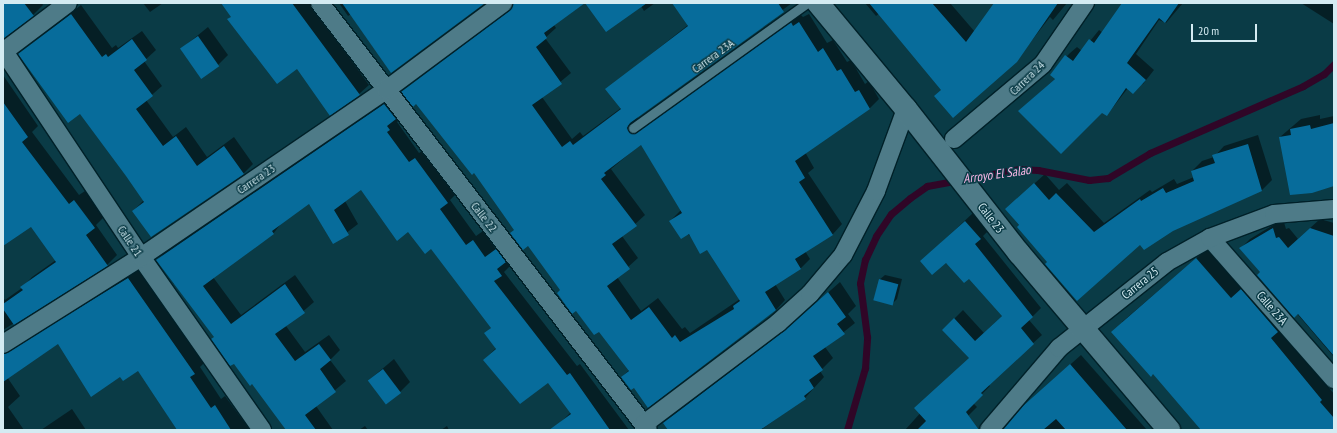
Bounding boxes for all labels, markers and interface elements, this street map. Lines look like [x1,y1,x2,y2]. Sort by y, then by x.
scale bar [1193,16,1259,42]
text: 20 m [1198,23,1219,38]
street label: Carrera 23A [689,36,737,76]
street label: Carrera 24 [1006,58,1048,98]
street label: Carrera 23 [234,161,278,197]
water label: Arroyo El Salao [962,163,1032,187]
street label: Calle 22 [468,199,500,235]
street label: Calle 23 [975,200,1007,236]
street label: Calle 21 [115,223,145,259]
street label: Carrera 25 [1119,264,1161,302]
street label: Calle 23A [1254,288,1290,328]

